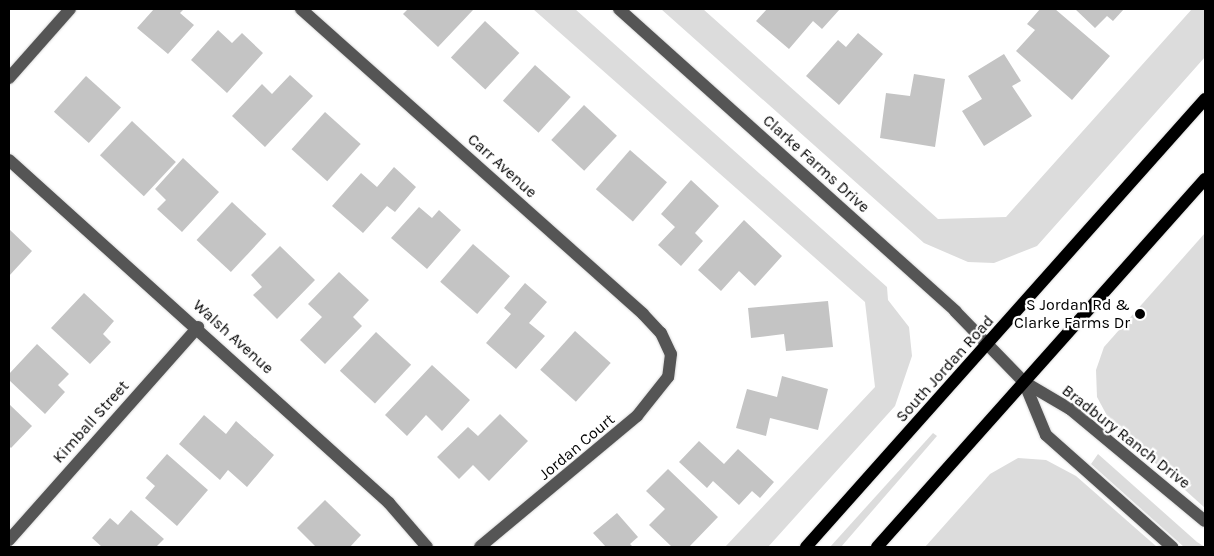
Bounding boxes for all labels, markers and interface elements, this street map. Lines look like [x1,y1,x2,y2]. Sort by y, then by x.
street label: Clarke Farms Drive [759,111,873,217]
street label: Carr Avenue [463,130,541,202]
place label: S Jordan Rd & Clarke Farms Dr [1014,295,1130,333]
street label: Walsh Avenue [189,296,277,378]
marker: S Jordan Rd & Clarke Farms Dr [1134,308,1146,320]
street label: South Jordan Road [892,312,998,426]
street label: Kimball Street [49,377,133,467]
street label: Bradbury Ranch Drive [1058,381,1194,493]
street label: Jordan Court [535,410,619,484]

